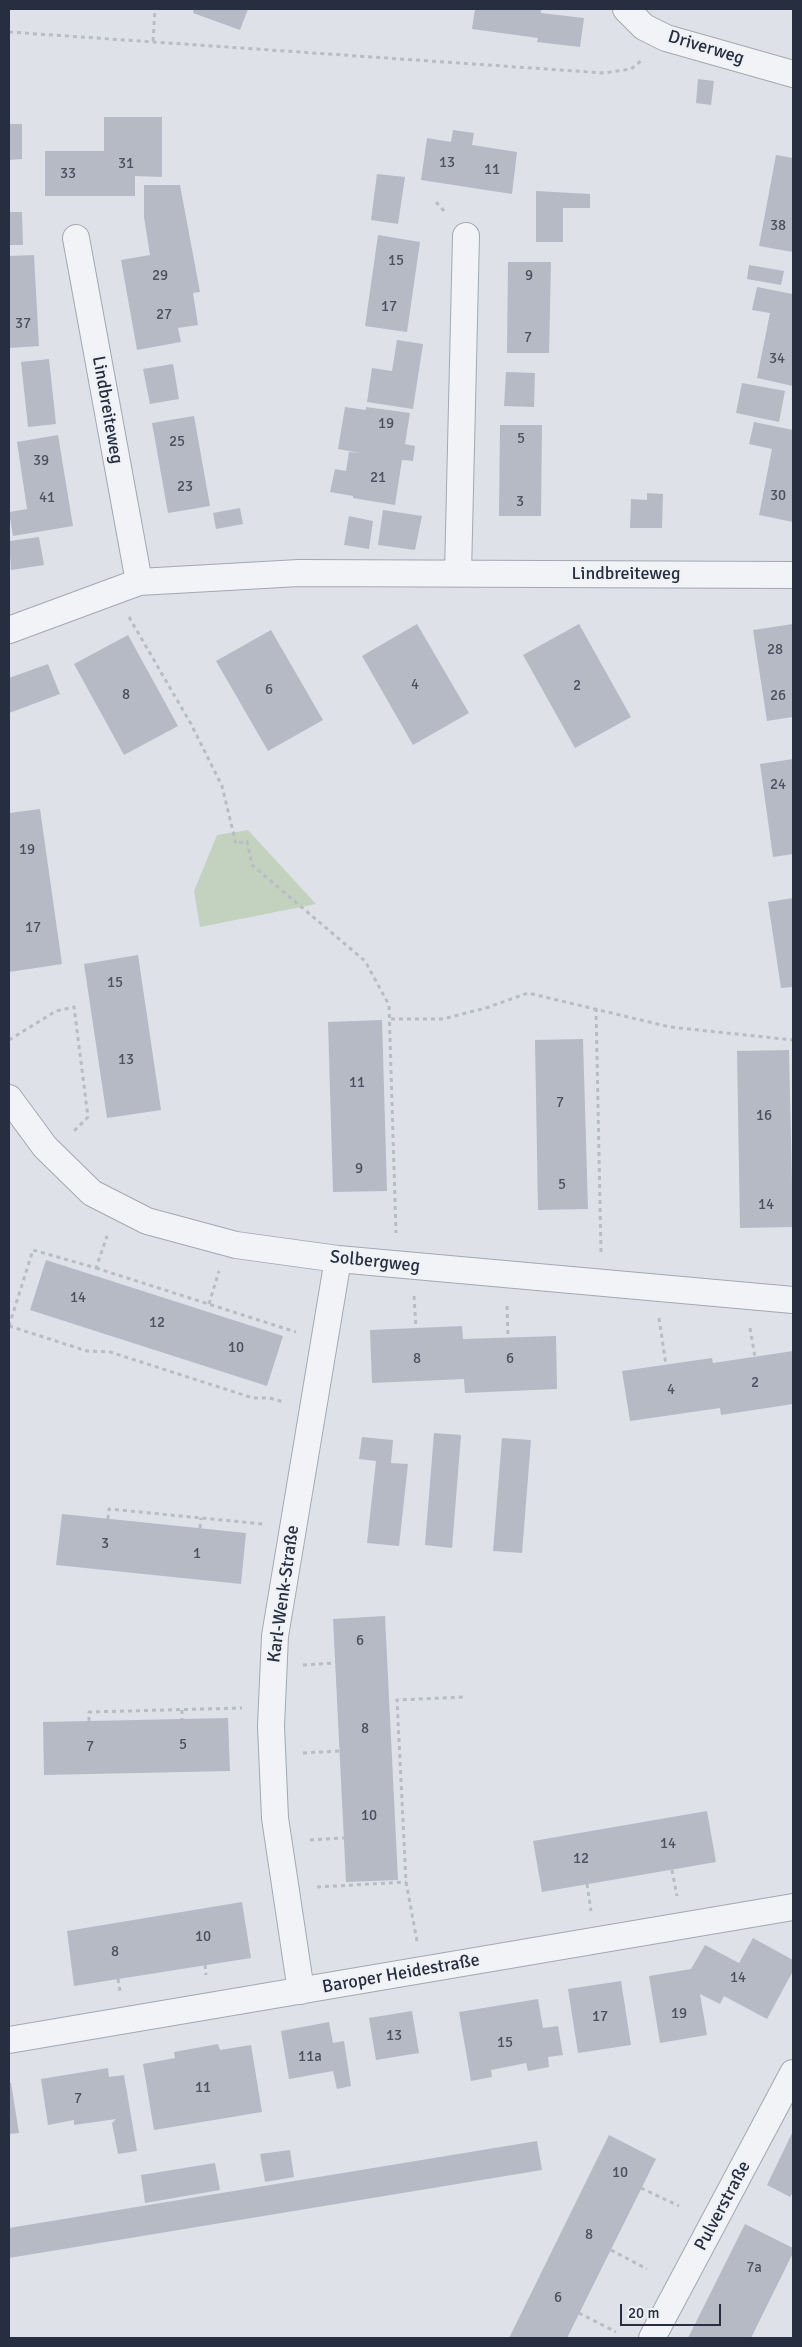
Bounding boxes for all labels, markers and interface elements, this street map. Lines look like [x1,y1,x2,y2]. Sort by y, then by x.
street label: Driverweg [665,26,747,70]
house number: 13 [439,154,455,172]
house number: 31 [118,155,134,173]
house number: 11 [484,161,500,179]
house number: 33 [60,165,76,183]
house number: 38 [770,217,786,235]
house number: 15 [388,252,404,270]
house number: 29 [152,267,168,285]
house number: 9 [525,267,533,285]
house number: 17 [381,298,397,316]
house number: 27 [156,306,172,324]
house number: 37 [15,315,31,333]
house number: 7 [524,329,532,347]
house number: 34 [769,350,785,368]
street label: Lindbreiteweg [87,354,127,466]
house number: 19 [378,415,394,433]
house number: 5 [517,430,525,448]
house number: 25 [169,433,185,451]
house number: 39 [33,452,49,470]
house number: 21 [370,469,386,487]
house number: 23 [177,478,193,496]
house number: 30 [770,487,786,505]
house number: 41 [39,489,55,507]
house number: 3 [516,493,524,511]
street label: Lindbreiteweg [571,563,681,585]
house number: 28 [767,641,783,659]
house number: 4 [411,676,419,694]
house number: 2 [573,677,581,695]
house number: 6 [265,681,273,699]
house number: 8 [122,686,130,704]
house number: 26 [770,687,786,705]
house number: 24 [770,776,786,794]
house number: 19 [19,841,35,859]
house number: 17 [25,919,41,937]
house number: 15 [107,974,123,992]
house number: 13 [118,1051,134,1069]
house number: 11 [349,1074,365,1092]
house number: 7 [556,1094,564,1112]
house number: 16 [756,1107,772,1125]
house number: 9 [355,1160,363,1178]
house number: 5 [558,1176,566,1194]
house number: 14 [758,1196,774,1214]
street label: Solbergweg [329,1247,421,1277]
house number: 14 [70,1289,86,1307]
house number: 12 [149,1314,165,1332]
house number: 10 [228,1339,244,1357]
house number: 8 [413,1350,421,1368]
house number: 6 [506,1350,514,1368]
house number: 2 [751,1374,759,1392]
house number: 4 [667,1381,675,1399]
street label: Karl-Wenk-Straße [264,1524,304,1664]
house number: 3 [101,1535,109,1553]
house number: 1 [193,1545,201,1563]
house number: 6 [356,1632,364,1650]
house number: 8 [361,1720,369,1738]
house number: 5 [179,1736,187,1754]
house number: 7 [86,1738,94,1756]
house number: 10 [361,1807,377,1825]
house number: 14 [660,1835,676,1853]
house number: 12 [573,1850,589,1868]
house number: 10 [195,1928,211,1946]
house number: 8 [111,1943,119,1961]
street label: Baroper Heidestraße [321,1950,481,1998]
house number: 14 [730,1969,746,1987]
house number: 19 [671,2005,687,2023]
house number: 17 [592,2008,608,2026]
house number: 13 [386,2027,402,2045]
house number: 15 [497,2034,513,2052]
house number: 11a [298,2048,322,2066]
house number: 11 [195,2079,211,2097]
house number: 7 [74,2090,82,2108]
street label: Pulverstraße [690,2157,756,2255]
house number: 10 [612,2164,628,2182]
house number: 8 [585,2226,593,2244]
house number: 7a [746,2259,762,2277]
house number: 6 [554,2289,562,2307]
scale bar [622,2294,723,2326]
text: 20 m [628,2304,659,2322]

